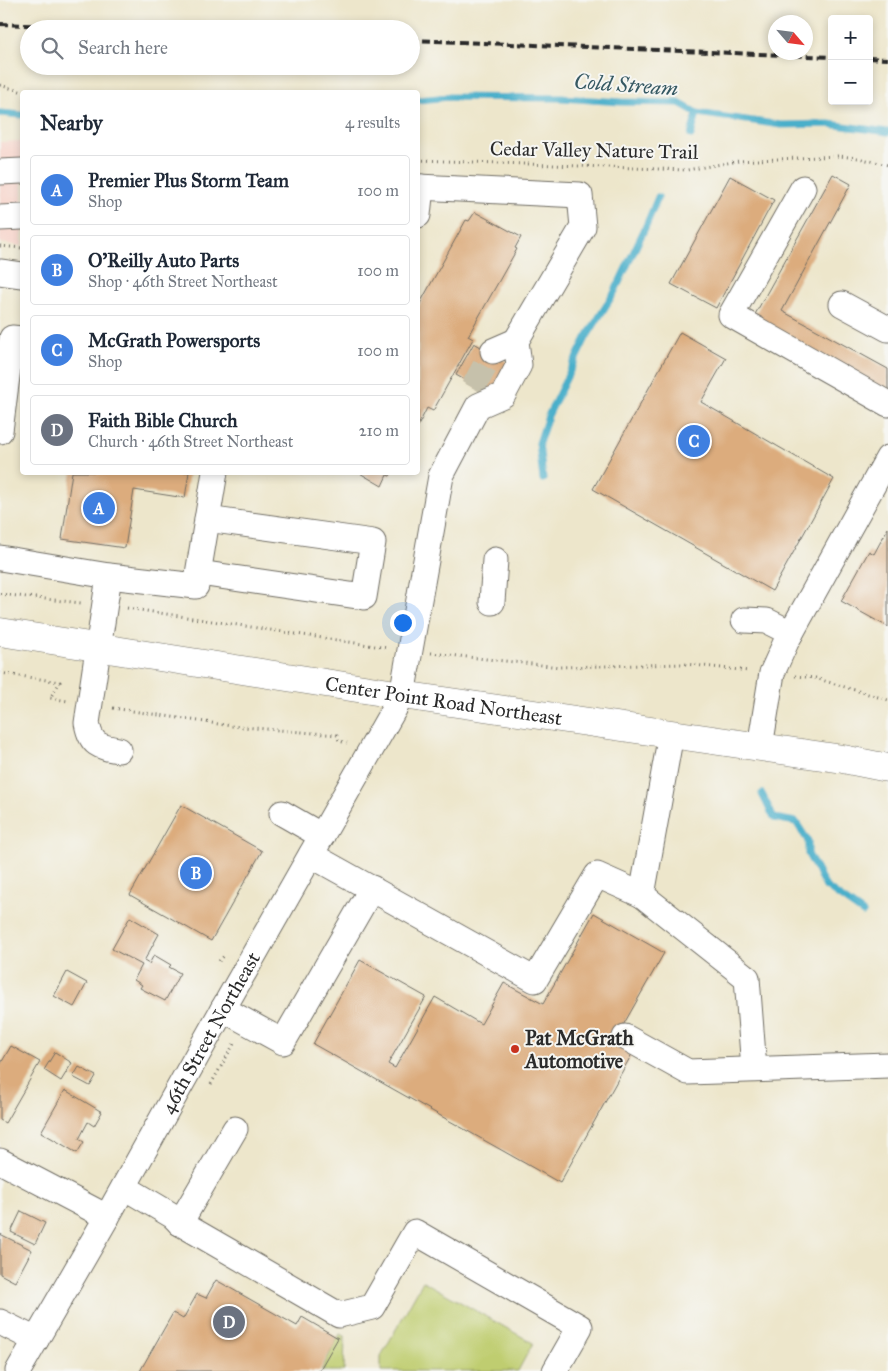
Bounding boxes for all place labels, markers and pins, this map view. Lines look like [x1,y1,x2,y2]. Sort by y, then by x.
pin: C [678,422,710,460]
pin: A [83,489,115,527]
pin: B [180,854,212,892]
place label: Pat McGrath Automotive [523,1026,634,1073]
marker: Pat McGrath Automotive [509,1043,521,1055]
pin: D [213,1303,245,1341]

